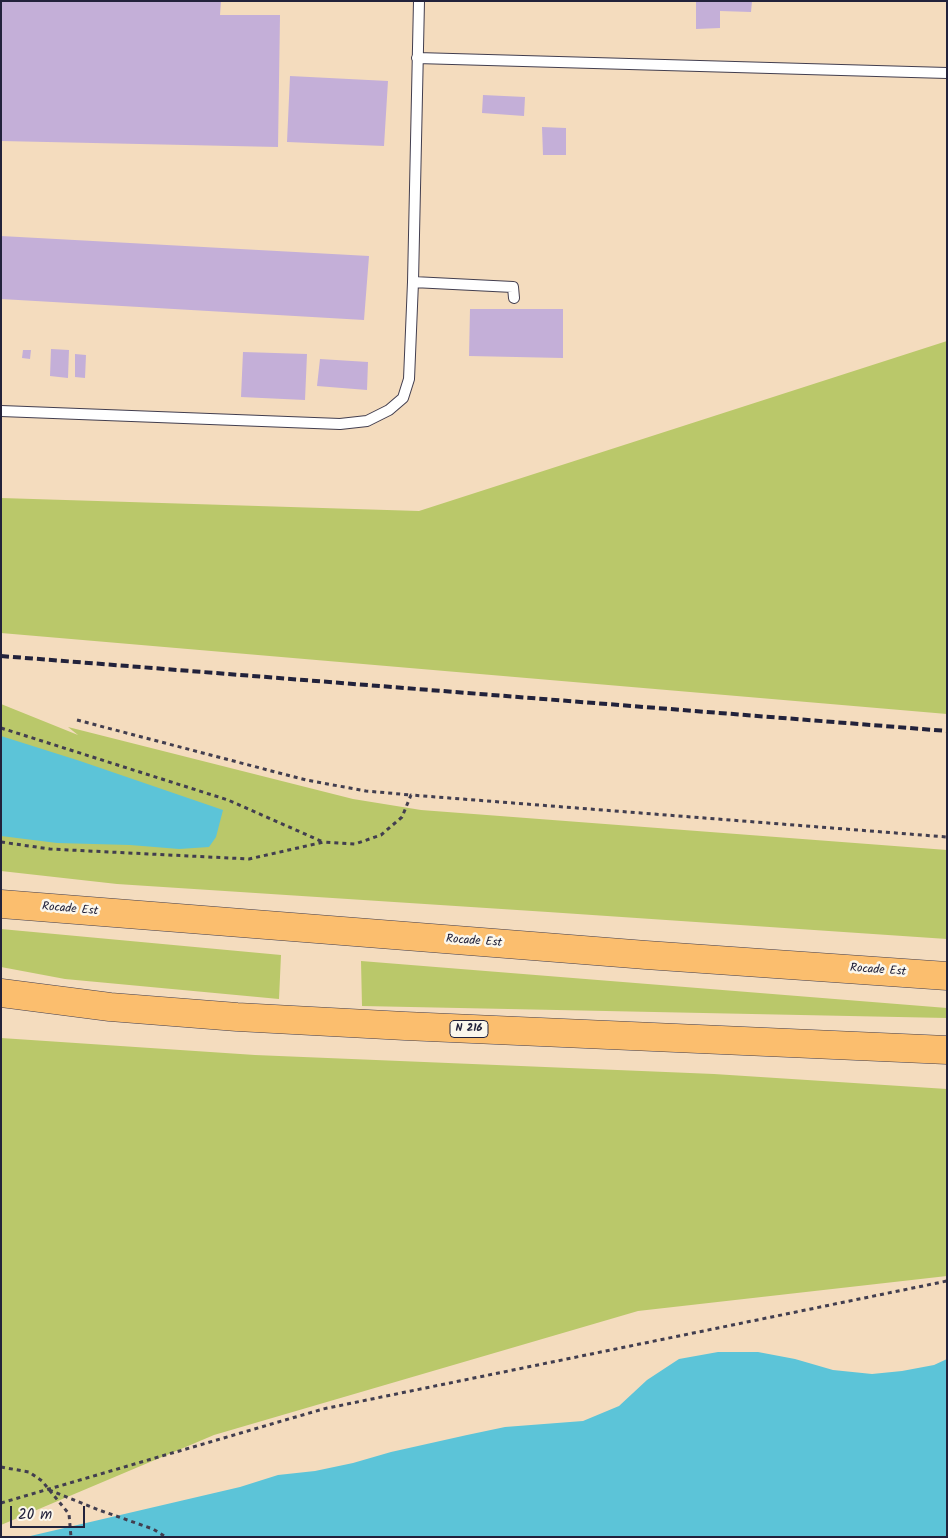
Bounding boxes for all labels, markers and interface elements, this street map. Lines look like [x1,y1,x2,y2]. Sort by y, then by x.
street label: Rocade Est [41,900,99,920]
street label: Rocade Est [445,933,503,951]
street label: Rocade Est [849,962,907,980]
road number: N 216 [450,1021,488,1038]
scale bar [12,1496,88,1528]
text: 20 m [18,1503,52,1527]

